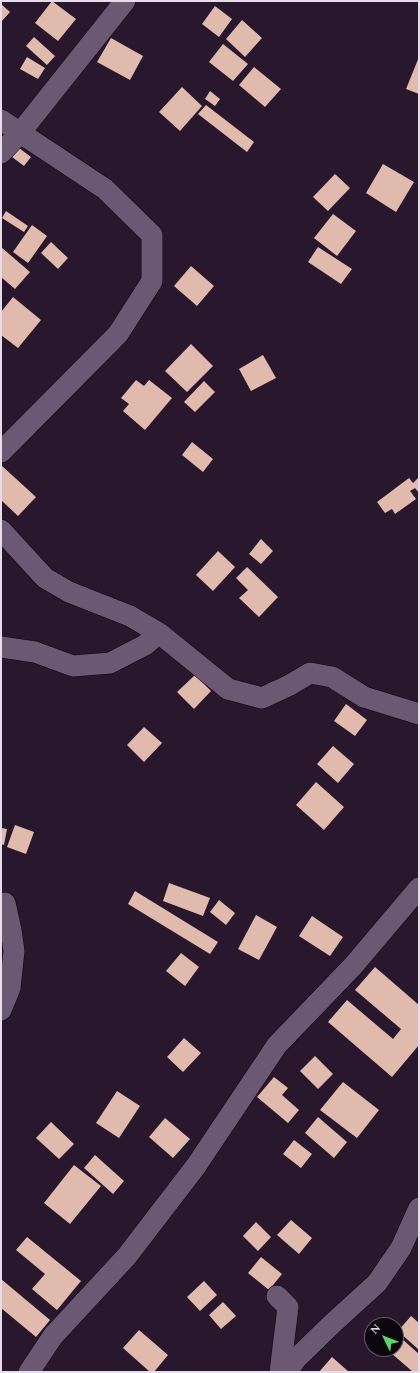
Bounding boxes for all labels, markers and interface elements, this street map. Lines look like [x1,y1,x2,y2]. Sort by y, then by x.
north arrow [364,1317,404,1357]
text: N [366,1320,385,1338]

